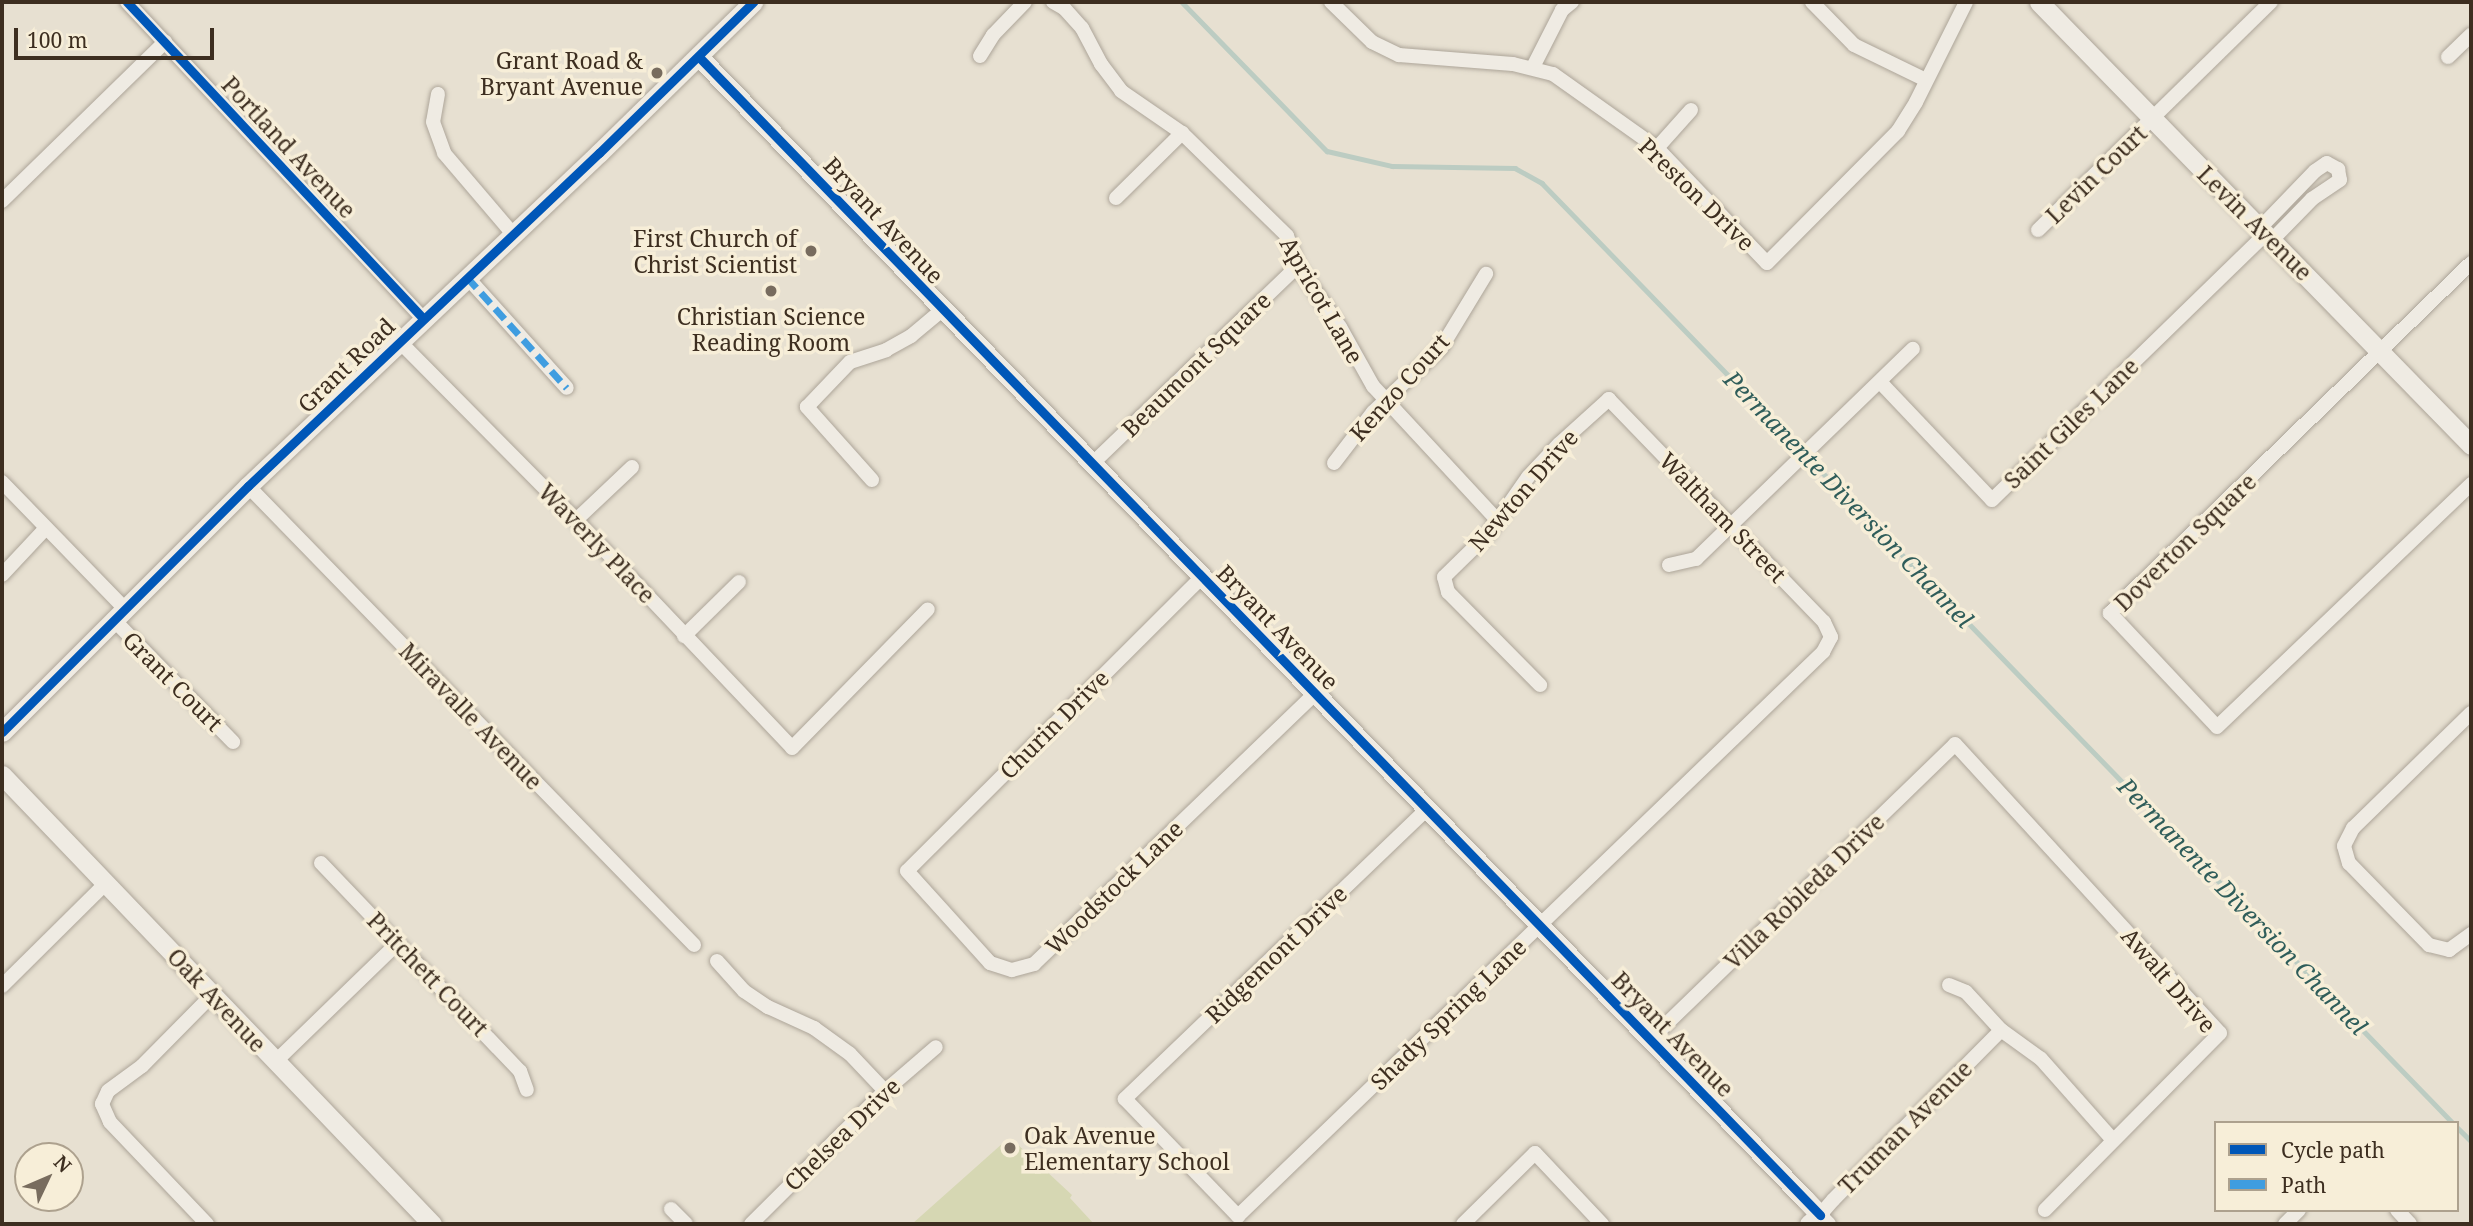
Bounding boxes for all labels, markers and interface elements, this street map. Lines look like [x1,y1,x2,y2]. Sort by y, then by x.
scale bar [18,14,217,58]
text: 100 m [27,26,88,54]
place label: Grant Road & Bryant Avenue [480,46,643,100]
marker: Grant Road & Bryant Avenue [649,65,665,81]
street label: Portland Avenue [216,71,362,223]
street label: Levin Court [2040,119,2152,229]
street label: Preston Drive [1633,132,1761,256]
street label: Bryant Avenue [818,151,950,289]
street label: Levin Avenue [2192,160,2318,286]
place label: First Church of Christ Scientist [633,224,797,278]
street label: Apricot Lane [1275,232,1369,368]
marker: First Church of Christ Scientist [803,243,819,259]
marker: Christian Science Reading Room [763,283,779,299]
street label: Beaumont Square [1116,286,1276,442]
place label: Christian Science Reading Room [677,302,865,356]
street label: Grant Road [292,312,400,418]
street label: Kenzo Court [1344,328,1454,446]
street label: Saint Giles Lane [1998,352,2144,494]
water label: Permanente Diversion Channel [1719,365,1979,633]
street label: Newton Drive [1463,423,1583,557]
street label: Waltham Street [1654,446,1792,588]
street label: Doverton Square [2109,467,2261,617]
street label: Waverly Place [533,477,661,609]
street label: Bryant Avenue [1211,559,1345,695]
street label: Grant Court [117,625,229,737]
street label: Miravalle Avenue [394,637,548,795]
street label: Churin Drive [994,664,1114,784]
water label: Permanente Diversion Channel [2113,772,2373,1040]
street label: Villa Robleda Drive [1718,808,1890,974]
street label: Woodstock Lane [1040,814,1188,960]
street label: Ridgemont Drive [1200,880,1352,1028]
street label: Pritchett Court [362,906,494,1042]
street label: Awalt Drive [2116,922,2222,1038]
street label: Shady Spring Lane [1364,933,1532,1095]
street label: Oak Avenue [162,942,272,1058]
street label: Bryant Avenue [1606,966,1740,1102]
street label: Truman Avenue [1833,1055,1977,1199]
street label: Chelsea Drive [778,1072,906,1196]
place label: Oak Avenue Elementary School [1024,1121,1230,1175]
legend [2214,1121,2459,1212]
text: Cycle path [2281,1136,2385,1164]
marker: Oak Avenue Elementary School [1002,1140,1018,1156]
north arrow [14,1142,84,1212]
text: N [48,1149,77,1178]
text: Path [2281,1171,2326,1199]

